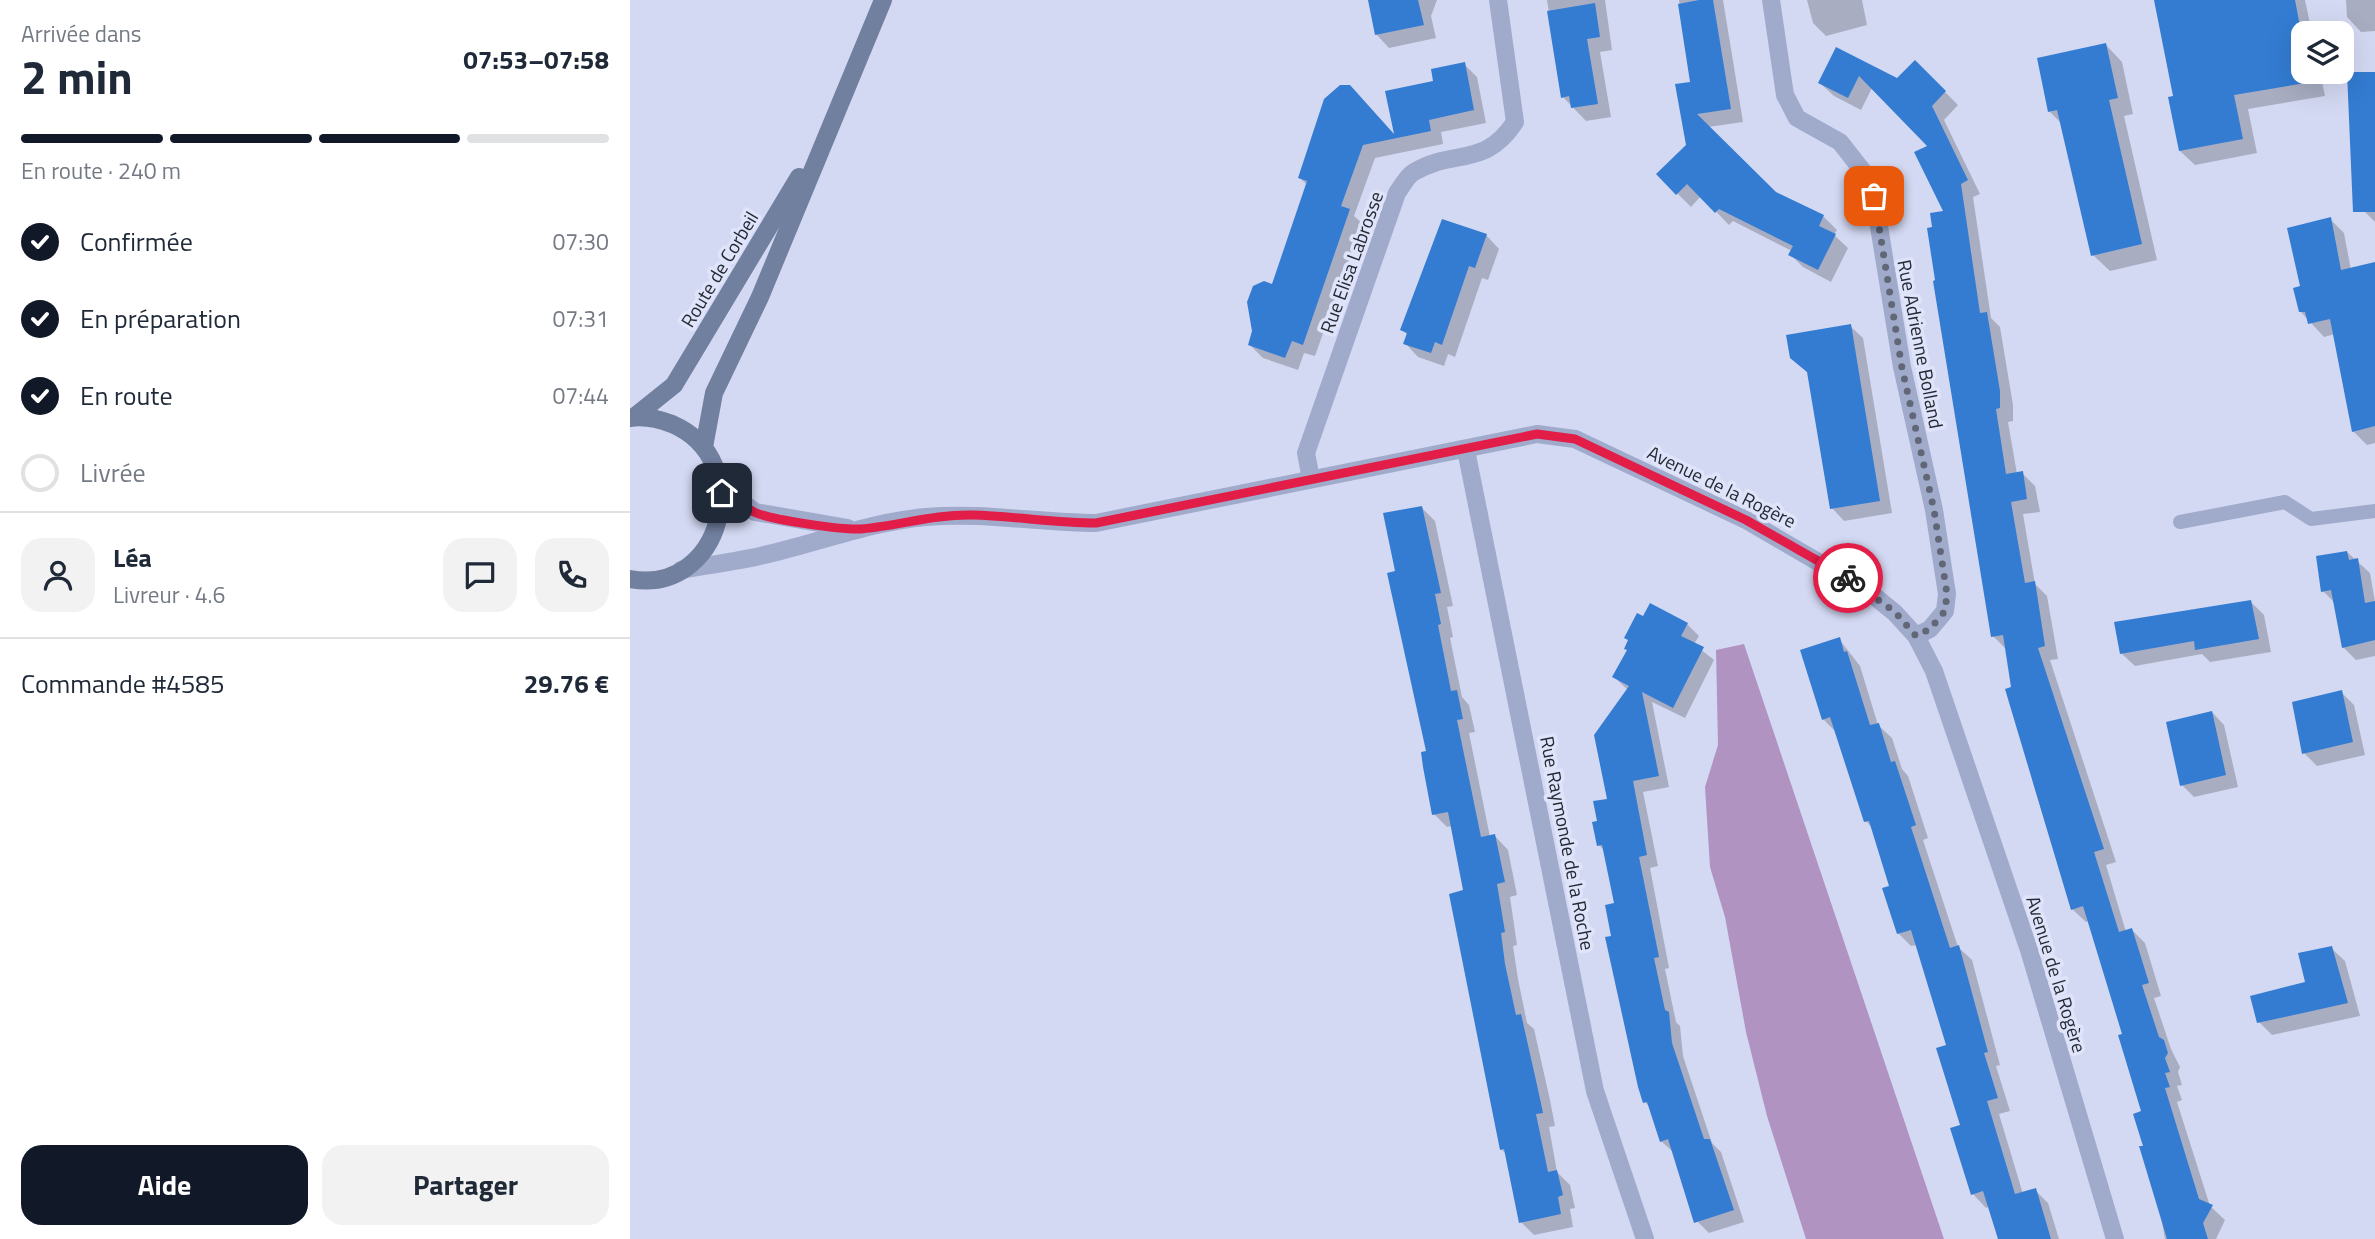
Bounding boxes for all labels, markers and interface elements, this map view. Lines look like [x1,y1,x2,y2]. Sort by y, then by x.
text: Arrivée dans [21,16,142,51]
map controls [2291,21,2354,84]
button: layers [2291,21,2354,84]
text: 07:53–07:58 [463,40,609,79]
text: 2 min [21,42,133,112]
text: En route · 240 m [21,153,181,188]
pin [1844,166,1904,226]
icon: bag [1855,177,1893,215]
street label: Rue Elisa Labrosse [1312,187,1390,337]
street label: Route de Corbeil [673,205,765,333]
text: Confirmée [80,222,193,261]
icon: check [21,223,59,261]
text: 07:30 [552,224,609,259]
street label: Rue Adrienne Bolland [1890,257,1952,431]
text: En préparation [80,299,241,338]
icon: check [21,300,59,338]
text: 07:31 [552,301,609,336]
text: En route [80,376,173,415]
icon: check [21,377,59,415]
text: 07:44 [552,378,609,413]
street label: Avenue de la Rogère [1643,437,1801,535]
text: Livrée [80,453,146,492]
pin [692,463,752,523]
icon: home [703,474,741,512]
button: person [21,538,95,612]
text: Léa [113,538,152,577]
button: chat [443,538,517,612]
button: phone [535,538,609,612]
courier [1813,543,1883,613]
icon: bike [1829,559,1867,597]
text: Livreur · 4.6 [113,577,225,612]
text: Commande #4585 [21,664,224,703]
text: 29.76 € [524,664,609,703]
street label: Rue Raymonde de la Roche [1533,734,1603,952]
street label: Avenue de la Rogère [2019,892,2095,1056]
button: Aide [21,1145,308,1225]
button: Partager [322,1145,609,1225]

